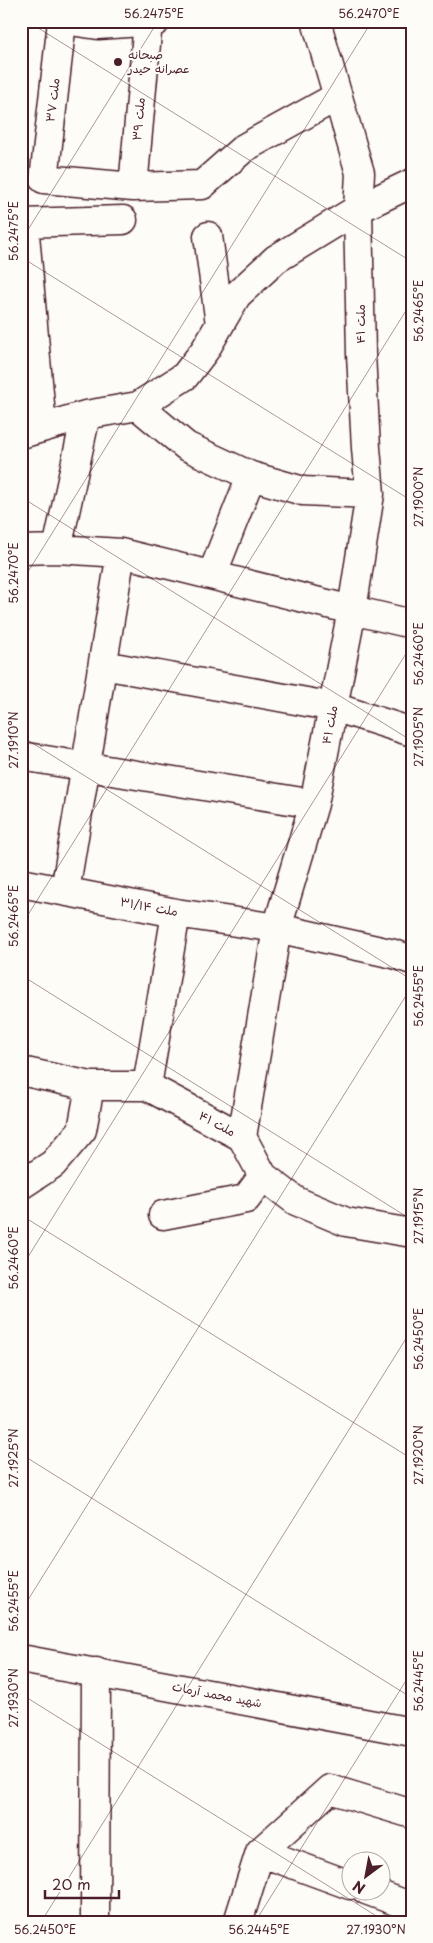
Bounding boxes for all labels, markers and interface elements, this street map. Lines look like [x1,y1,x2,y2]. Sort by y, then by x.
text: 56.2475°E [124,4,184,22]
text: 56.2470°E [338,4,400,22]
place label: صبحانه عصرانه حیدر [127,45,190,77]
marker: صبحانه عصرانه حیدر [112,56,124,68]
street label: ملت ۳۷ [40,77,64,123]
street label: ملت ۳۹ [127,96,149,141]
text: 56.2475°E [4,201,22,261]
text: 56.2465°E [409,280,427,342]
street label: ملت ۴۱ [351,304,369,344]
text: 27.1900°N [409,467,427,527]
text: 56.2470°E [4,542,22,604]
text: 56.2460°E [409,622,427,686]
street label: ملت ۴۱ [316,704,342,746]
text: 27.1905°N [409,707,427,767]
text: 27.1910°N [4,711,22,769]
text: 56.2465°E [4,885,22,947]
street label: ملت ۳۱/۱۴ [119,892,180,920]
text: 56.2455°E [409,965,427,1027]
street label: ملت ۴۱ [196,1106,239,1140]
text: 27.1915°N [409,1188,427,1244]
text: 56.2460°E [4,1226,22,1290]
text: 56.2450°E [409,1308,427,1370]
text: 27.1920°N [409,1425,427,1485]
text: 27.1925°N [4,1428,22,1488]
text: 56.2455°E [4,1570,22,1632]
text: 56.2445°E [409,1650,427,1712]
text: 27.1930°N [4,1668,22,1728]
street label: شهید محمد آرمات [171,1676,264,1712]
north arrow [340,1850,390,1900]
scale bar [45,1868,119,1900]
text: 20 m [52,1872,91,1895]
text: N [349,1876,369,1899]
text: 56.2450°E [14,1920,76,1938]
text: 56.2445°E [228,1920,290,1938]
text: 27.1930°N [346,1920,406,1938]

